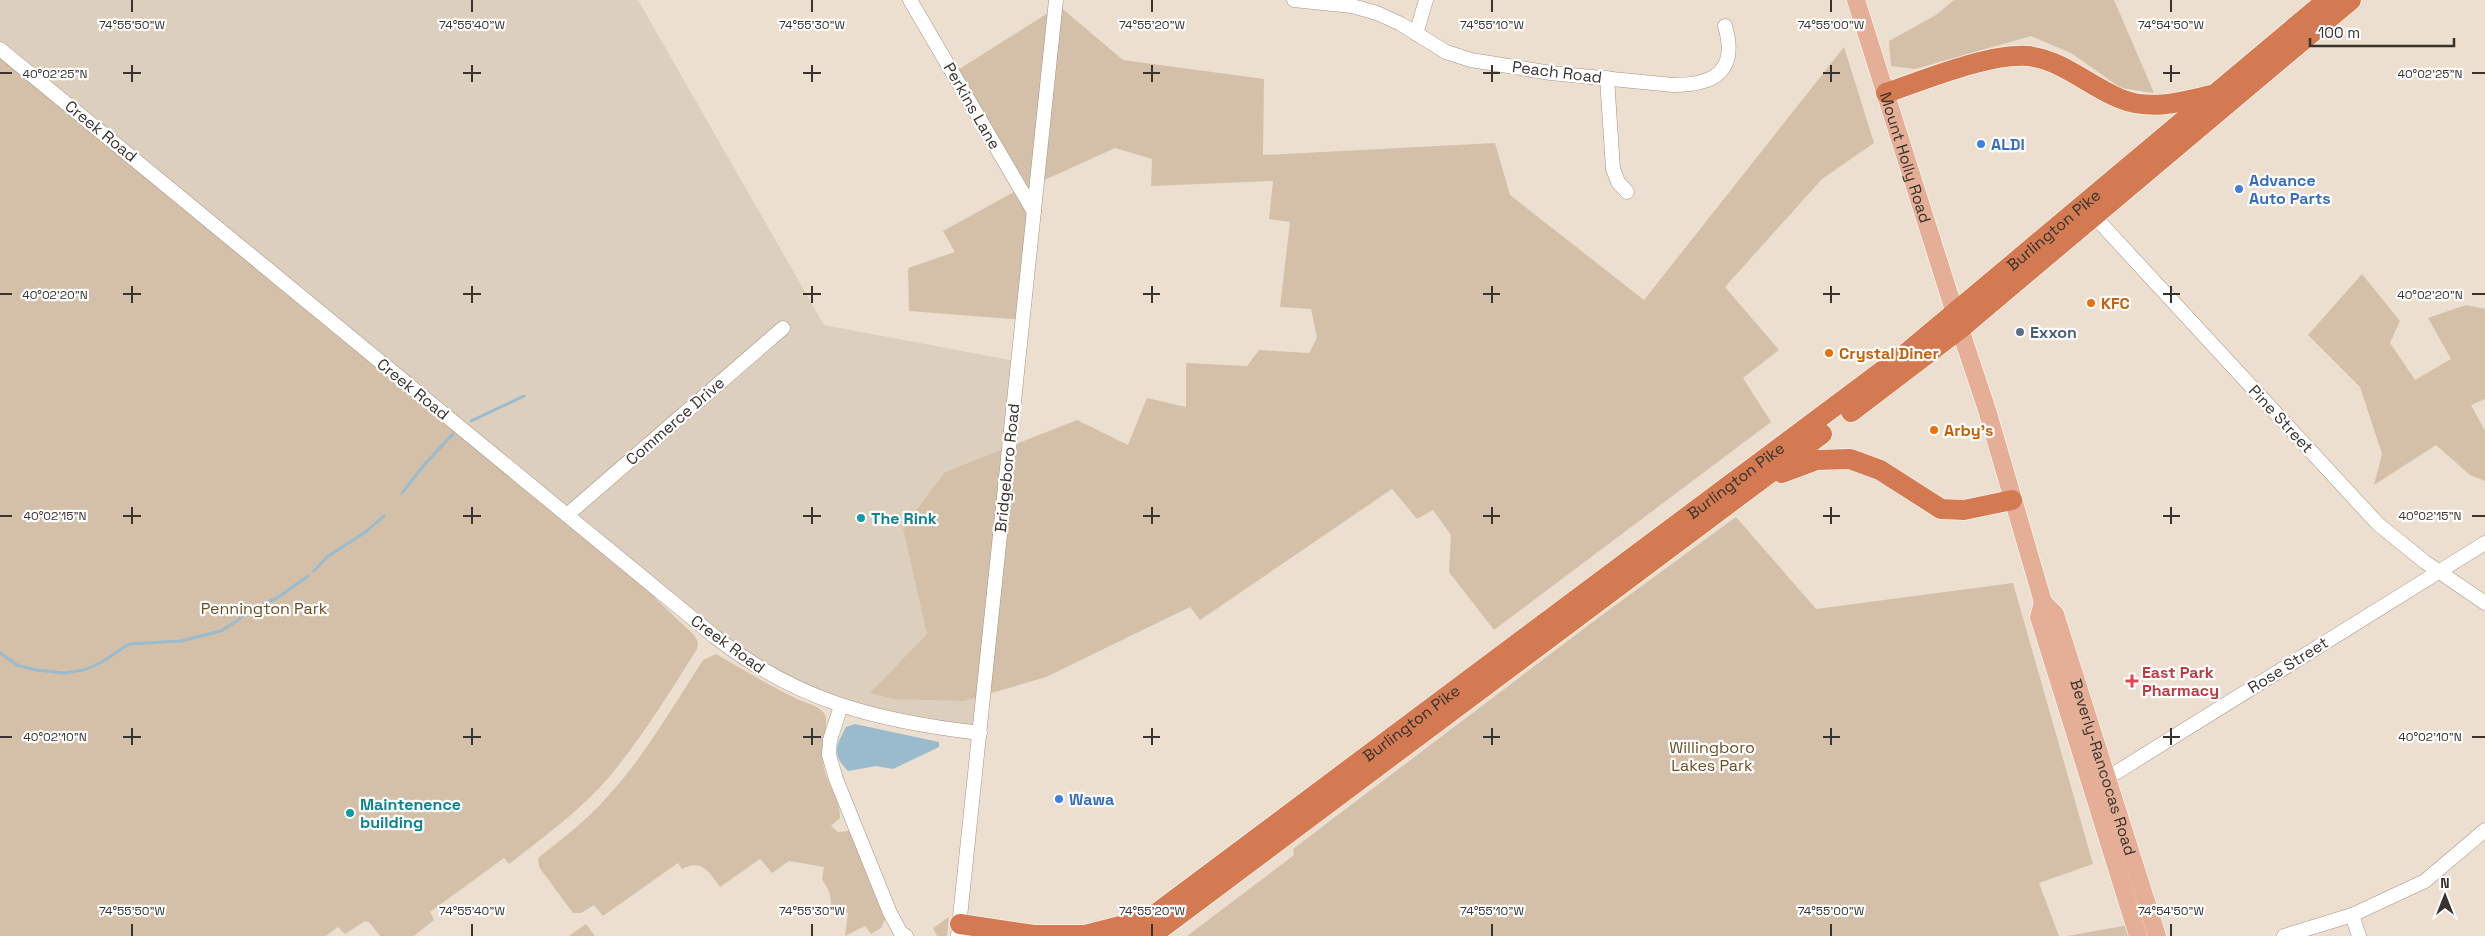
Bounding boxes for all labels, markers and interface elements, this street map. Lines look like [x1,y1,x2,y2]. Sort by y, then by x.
scale bar [2310,15,2454,47]
text: 74°55'50"W [99,17,165,33]
text: 74°55'40"W [439,17,505,33]
text: 74°55'30"W [779,17,846,33]
text: 74°55'20"W [1119,17,1186,33]
text: 74°55'10"W [1460,17,1524,33]
text: 74°55'00"W [1798,17,1865,33]
text: 74°54'50"W [2138,17,2204,33]
text: 100 m [2318,23,2360,42]
street label: Peach Road [1511,56,1603,88]
street label: Perkins Lane [939,59,1005,153]
text: 40°02'25"N [22,66,88,82]
text: 40°02'25"N [2397,66,2463,82]
street label: Mount Holly Road [1875,89,1936,225]
street label: Creek Road [61,95,141,167]
place label: ALDI [1991,134,2025,155]
marker: ALDI [1975,138,1987,150]
place label: Advance Auto Parts [2249,170,2331,209]
marker: Advance Auto Parts [2233,183,2245,195]
street label: Burlington Pike [2002,184,2105,275]
text: 40°02'20"N [22,287,88,303]
text: 40°02'20"N [2397,287,2463,303]
place label: KFC [2101,293,2130,314]
marker: KFC [2085,297,2097,309]
place label: Exxon [2030,322,2077,343]
marker: Exxon [2014,326,2026,338]
place label: Crystal Diner [1839,343,1939,364]
marker: Crystal Diner [1823,347,1835,359]
street label: Creek Road [373,353,453,425]
street label: Commerce Drive [621,372,729,470]
street label: Pine Street [2244,380,2318,458]
street label: Bridgeboro Road [990,402,1024,534]
place label: Arby's [1944,420,1993,441]
marker: Arby's [1928,424,1940,436]
street label: Burlington Pike [1683,437,1788,524]
text: 40°02'15"N [24,508,86,524]
place label: The Rink [871,508,937,529]
text: 40°02'15"N [2399,508,2461,524]
marker: The Rink [855,512,867,524]
park label: Pennington Park [201,598,328,619]
street label: Creek Road [687,610,769,678]
street label: Rose Street [2244,632,2332,698]
place label: East Park Pharmacy [2142,662,2219,701]
marker: East Park Pharmacy [2126,675,2138,687]
street label: Beverly-Rancocas Road [2066,676,2141,858]
street label: Burlington Pike [1358,680,1464,766]
text: 40°02'10"N [23,729,87,745]
text: 40°02'10"N [2398,729,2462,745]
park label: Willingboro Lakes Park [1669,737,1755,776]
place label: Wawa [1069,789,1114,810]
marker: Wawa [1053,793,1065,805]
place label: Maintenence building [360,794,461,833]
marker: Maintenence building [344,807,356,819]
north arrow [2420,871,2470,921]
text: N [2440,874,2450,892]
text: 74°55'50"W [99,903,165,919]
text: 74°55'40"W [439,903,505,919]
text: 74°55'30"W [779,903,846,919]
text: 74°55'20"W [1119,903,1186,919]
text: 74°55'10"W [1460,903,1524,919]
text: 74°55'00"W [1798,903,1865,919]
text: 74°54'50"W [2138,903,2204,919]

